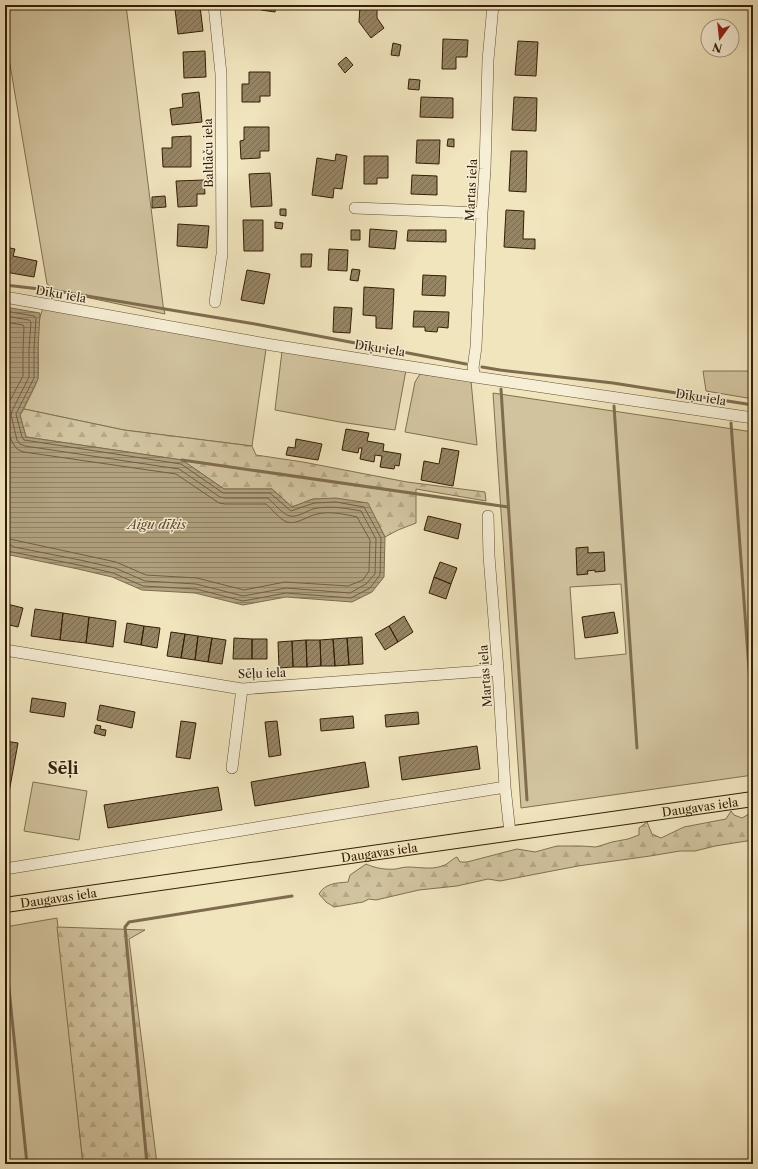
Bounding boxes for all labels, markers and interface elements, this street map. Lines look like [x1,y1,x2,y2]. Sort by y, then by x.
north arrow [700,18,740,58]
text: N [711,40,724,56]
street label: Baltlāču iela [200,117,216,188]
street label: Martas iela [462,158,480,222]
street label: Dīķu iela [34,282,88,307]
street label: Dīķu iela [353,337,407,361]
street label: Dīķu iela [674,386,728,410]
water label: Aigu dīķis [126,516,187,533]
street label: Martas iela [475,644,495,708]
street label: Sēļu iela [238,665,287,682]
district label: Sēļi [47,758,79,779]
street label: Daugavas iela [661,794,740,819]
street label: Daugavas iela [340,839,419,865]
street label: Daugavas iela [19,885,98,910]

